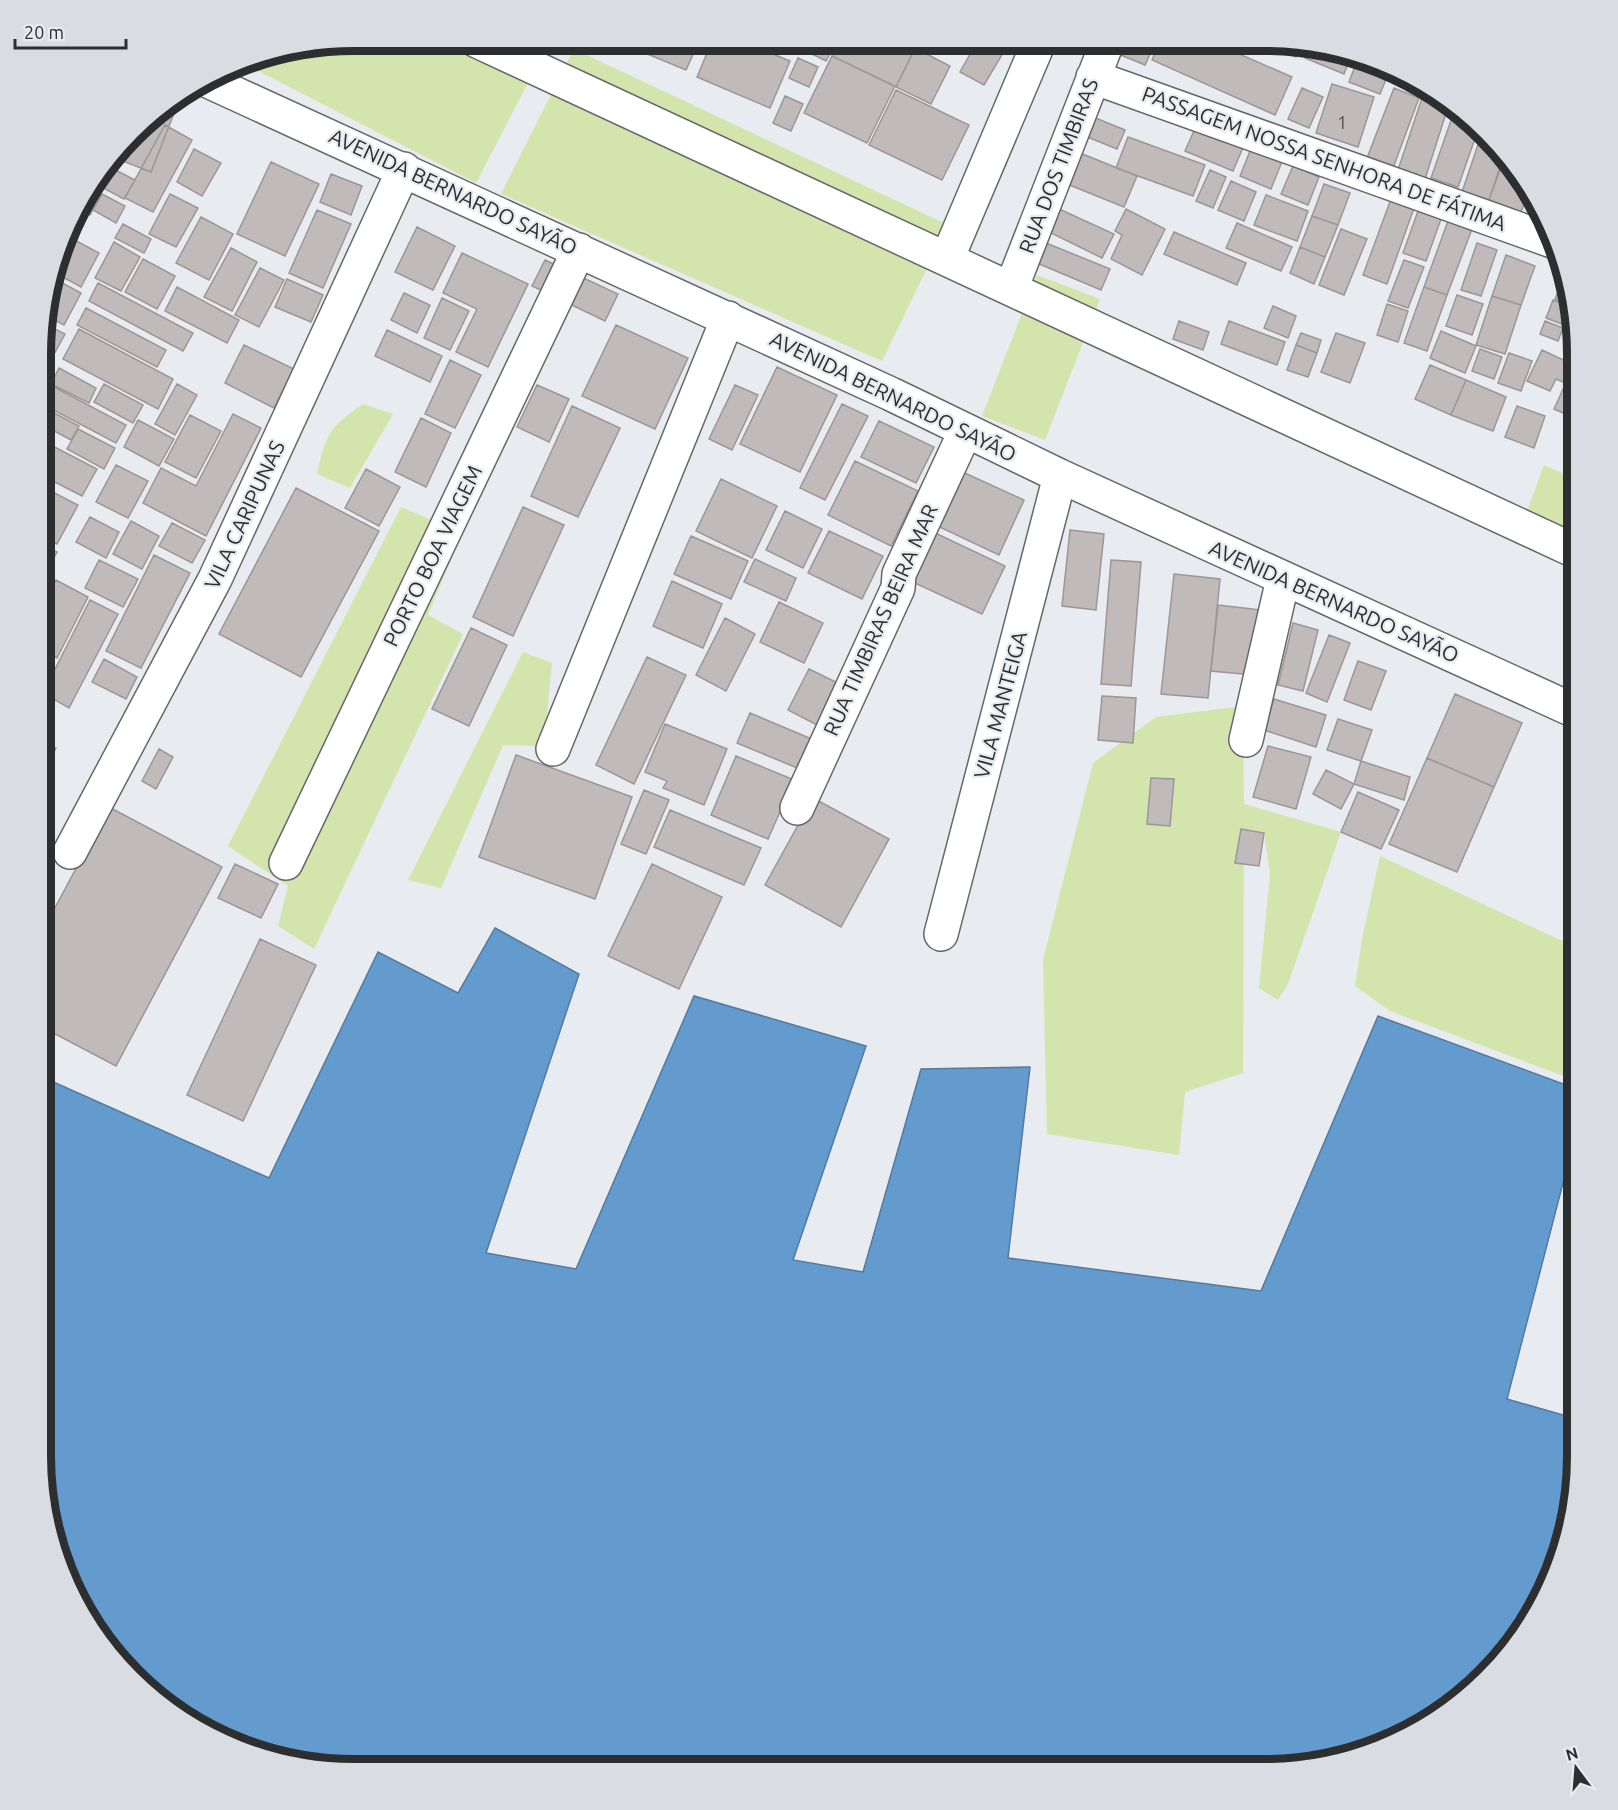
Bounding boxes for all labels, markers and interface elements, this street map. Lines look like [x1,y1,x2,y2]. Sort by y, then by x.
scale bar [15,12,126,50]
text: 20 m [24,22,64,42]
street label: RUA DOS TIMBIRAS [1014,75,1103,257]
street label: PASSAGEM NOSSA SENHORA DE FÁTIMA [1139,81,1510,235]
house number: 1 [1337,112,1347,132]
street label: AVENIDA BERNARDO SAYÃO [326,123,581,259]
street label: AVENIDA BERNARDO SAYÃO [767,326,1020,466]
street label: VILA CARIPUNAS [199,437,289,593]
street label: PORTO BOA VIAGEM [378,461,486,650]
street label: RUA TIMBIRAS BEIRA MAR [818,500,942,739]
street label: AVENIDA BERNARDO SAYÃO [1206,535,1463,667]
street label: VILA MANTEIGA [969,628,1031,781]
north arrow [1546,1738,1606,1798]
text: N [1564,1743,1580,1764]

